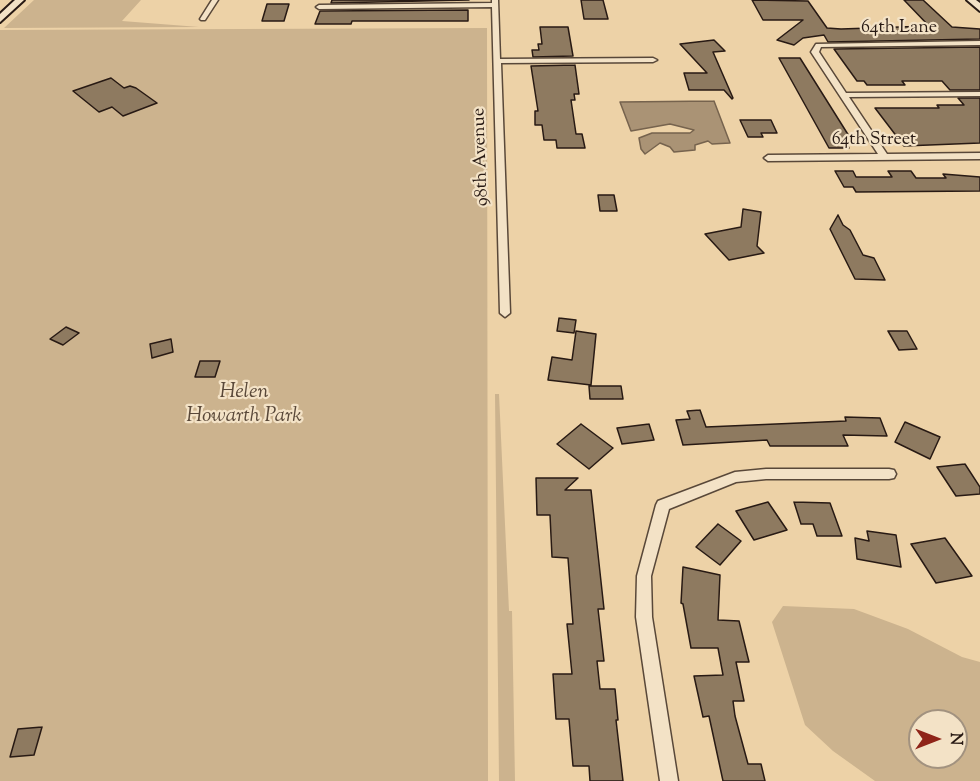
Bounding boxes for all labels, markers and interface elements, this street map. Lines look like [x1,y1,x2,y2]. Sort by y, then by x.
street label: 64th Lane [861,18,937,40]
street label: 98th Avenue [469,107,495,207]
street label: 64th Street [832,130,916,152]
park label: Helen Howarth Park [186,380,302,430]
north arrow [908,709,968,769]
text: N [943,733,966,745]

